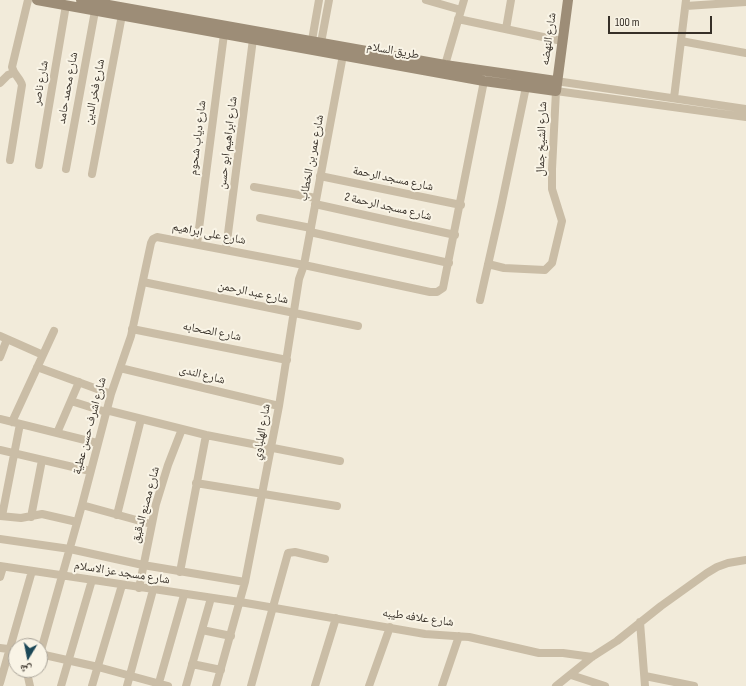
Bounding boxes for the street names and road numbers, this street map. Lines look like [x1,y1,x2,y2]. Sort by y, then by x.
street label: شارع النهضه [538,12,560,66]
street label: طريق السلام [366,39,420,63]
street label: شارع محمد حامد [55,51,81,125]
street label: شارع فخر الدين [82,58,108,126]
street label: شارع ناصر [30,59,52,107]
street label: شارع ابراهيم ابو حسن [215,96,241,190]
street label: شارع دياب شحوم [186,100,210,176]
street label: شارع الشيخ جمال [533,101,551,177]
street label: شارع عمر بن الخطاب [297,113,327,203]
street label: شارع مسجد الرحمة [351,163,435,195]
street label: شارع مسجد الرحمة 2 [343,190,433,224]
street label: شارع على ابراهيم [171,220,247,248]
street label: شارع عبد الرحمن [216,278,290,308]
street label: شارع الصحابه [182,319,242,345]
street label: شارع الندى [178,362,226,388]
street label: شارع اشرف حسن عطية [70,376,110,476]
street label: شارع الهلباوي [250,403,274,461]
street label: شارع مصنع الدقيق [129,465,163,545]
street label: شارع مسجد عز الاسلام [73,558,171,588]
street label: شارع علافه طيبه [382,606,454,630]

